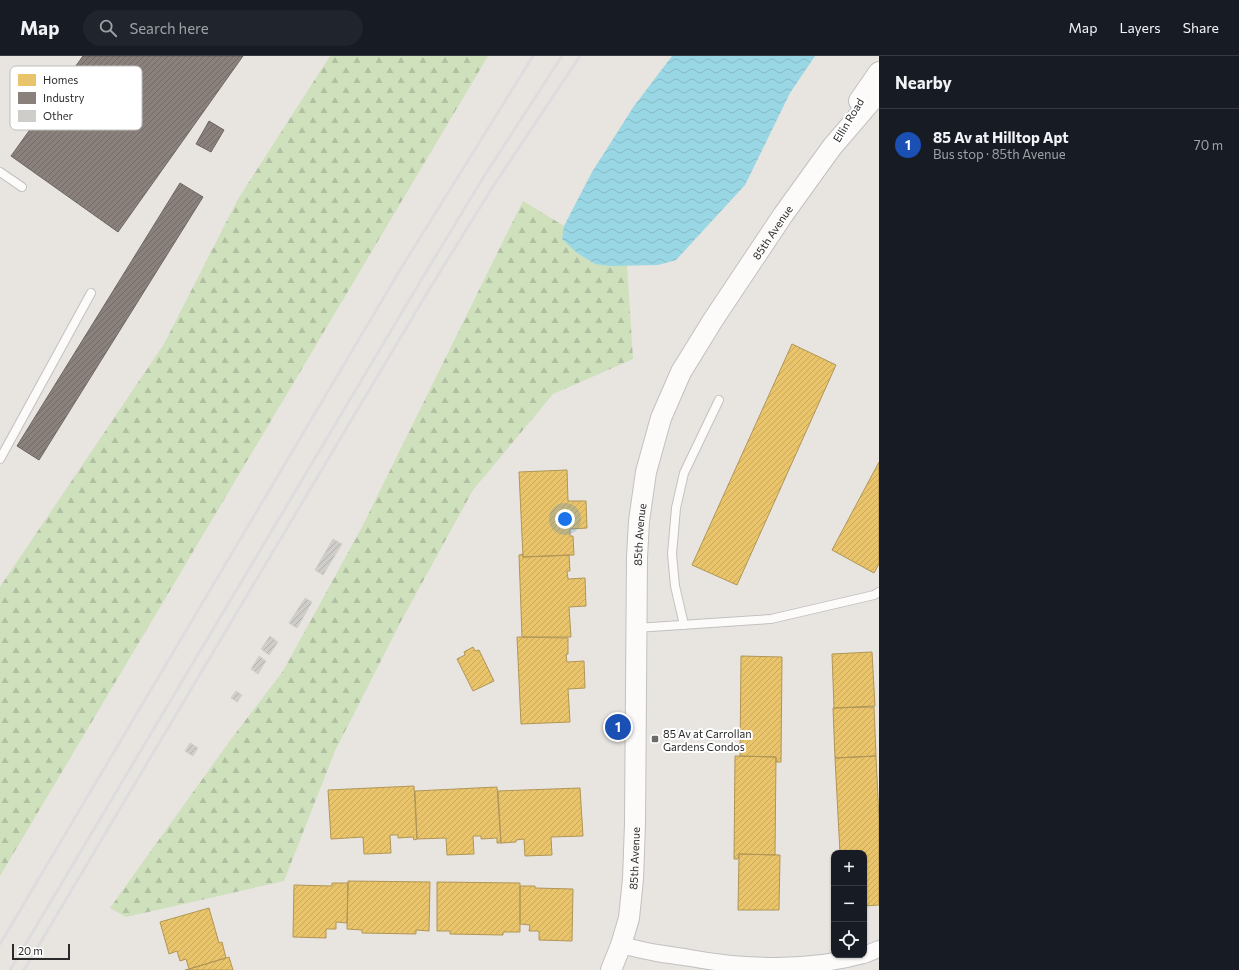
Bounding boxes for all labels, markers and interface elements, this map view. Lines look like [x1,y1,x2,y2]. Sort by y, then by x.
search box [83,10,363,46]
text: Map [20,16,59,39]
icon: search [97,17,119,39]
text: Search here [129,19,209,37]
text: Map [1069,19,1097,36]
text: Layers [1119,19,1161,36]
text: Share [1183,19,1219,36]
legend [10,66,142,130]
text: Nearby [895,72,952,93]
text: Homes [43,73,78,86]
text: Industry [43,91,85,104]
street label: Ellin Road [830,96,866,144]
text: Other [43,109,74,122]
text: 85 Av at Hilltop Apt [933,128,1069,146]
text: 1 [905,137,911,153]
text: 70 m [1194,137,1223,153]
text: Bus stop · 85th Avenue [933,146,1066,162]
street label: 85th Avenue [749,202,795,262]
street label: 85th Avenue [630,502,648,566]
your location [555,509,575,529]
pin: 1 [605,712,631,742]
place label: 85 Av at Carrollan Gardens Condos [663,727,752,753]
marker: 85 Av at Carrollan Gardens Condos [650,734,660,744]
street label: 85th Avenue [625,827,641,890]
map controls [831,850,867,958]
button: + [831,850,867,886]
button: − [831,886,867,922]
button: locate [831,922,867,958]
scale bar [12,942,70,961]
text: 20 m [18,944,43,957]

